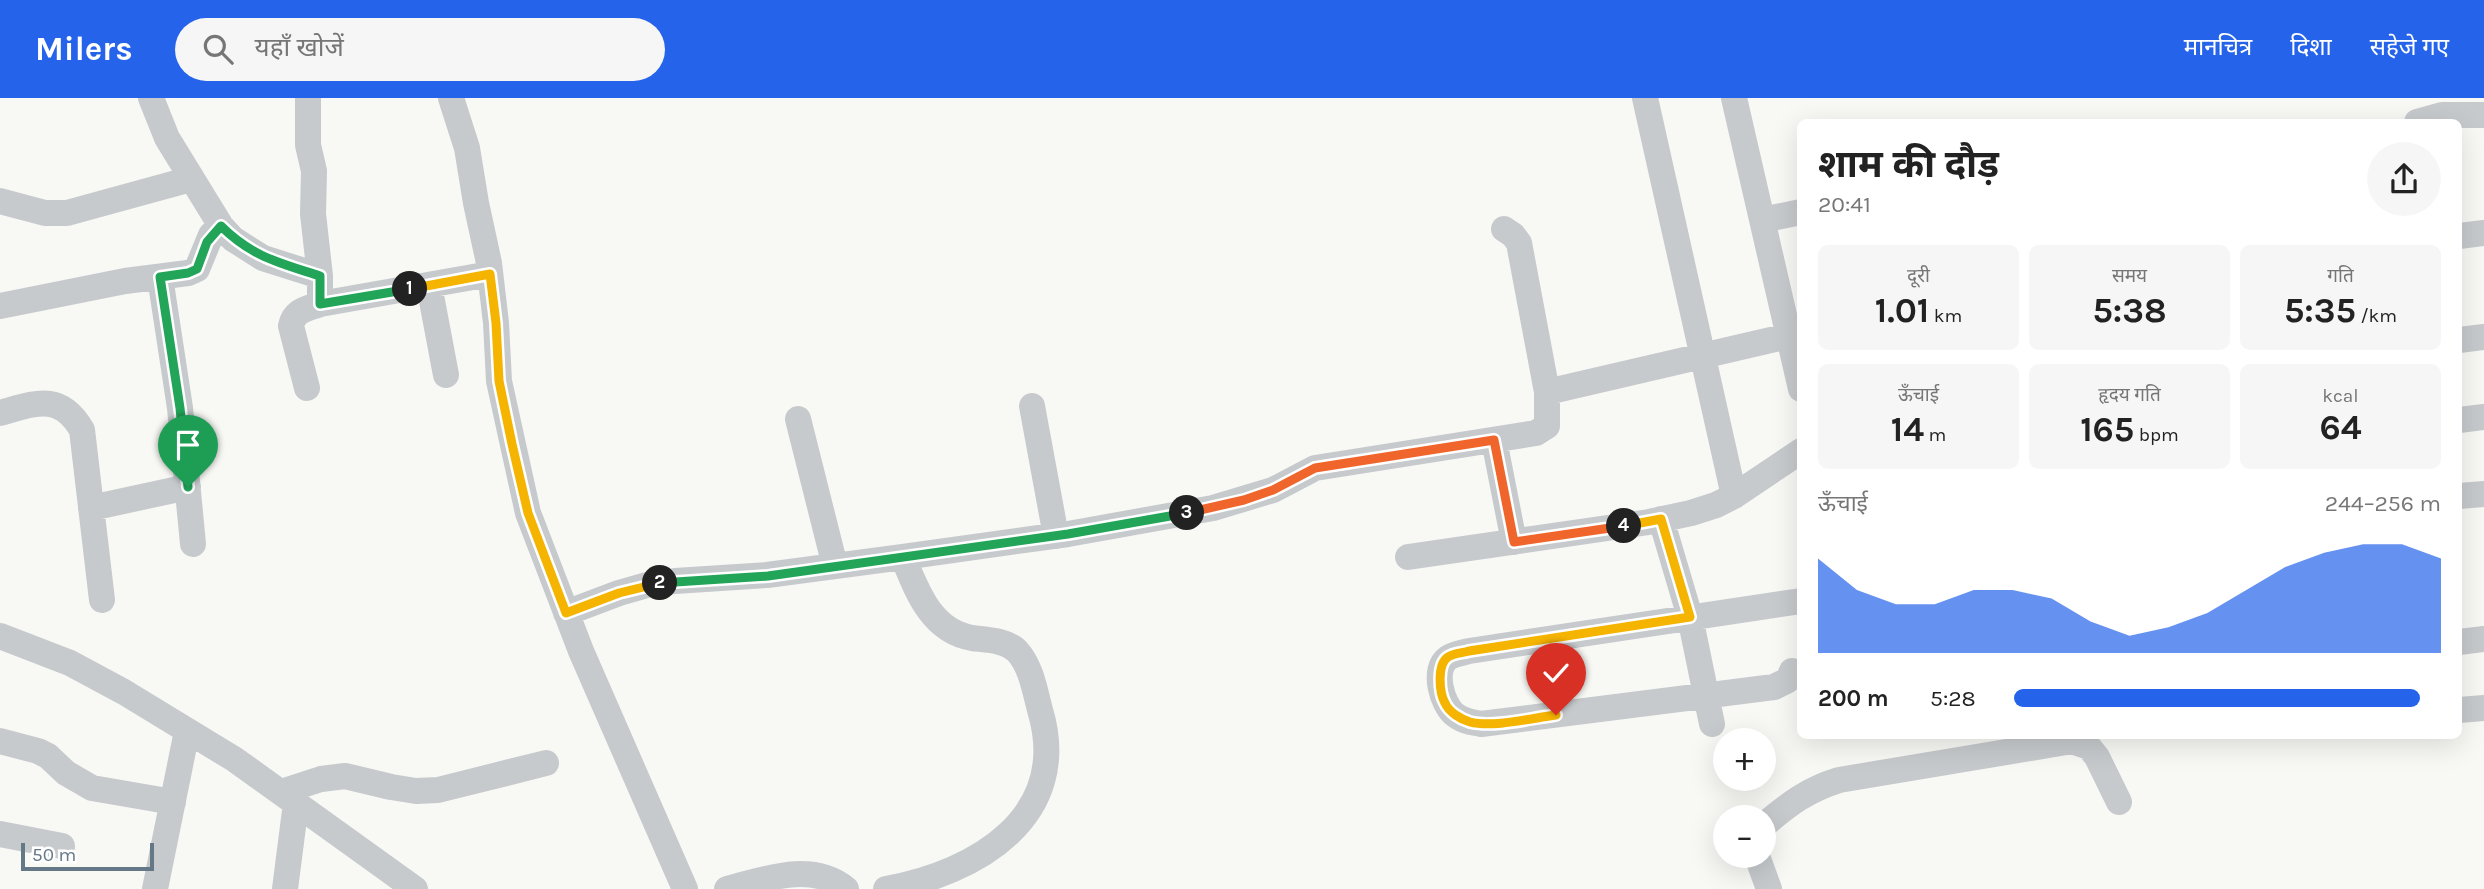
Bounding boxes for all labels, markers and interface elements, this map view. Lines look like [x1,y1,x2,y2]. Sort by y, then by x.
search box [175,18,665,81]
text: Milers [35,30,133,68]
icon: search [199,30,237,68]
text: यहाँ खोजें [255,32,344,63]
text: मानचित्र [2184,33,2252,61]
text: दिशा [2290,33,2332,61]
text: सहेजे गए [2370,33,2449,61]
text: शाम की दौड़ [1818,142,1999,187]
button: share [2367,142,2441,216]
text: 20:41 [1818,191,1871,218]
text: दूरी [1907,265,1930,287]
text: समय [2112,265,2147,287]
text: गति [2327,265,2354,287]
pin: 1 [392,272,428,306]
text: 1 [406,277,413,299]
text: 1.01 [1875,290,1929,331]
text: 5:38 [2092,290,2167,331]
text: 5:35 [2284,290,2356,331]
text: km [1929,305,1962,327]
text: /km [2356,305,2397,327]
text: ऊँचाई [1898,384,1939,406]
text: हृदय गति [2098,384,2161,406]
text: kcal [2322,385,2359,407]
text: 64 [2319,407,2362,448]
text: 14 [1891,409,1924,450]
text: 165 [2080,409,2134,450]
pin [158,415,218,487]
text: m [1924,424,1946,446]
text: bpm [2134,424,2179,446]
icon: arrive [169,426,207,464]
text: ऊँचाई [1818,490,1868,517]
text: 244–256 m [2325,490,2441,517]
pin: 3 [1170,496,1204,530]
text: 3 [1181,501,1192,523]
pin: 4 [1606,508,1642,544]
text: 4 [1618,514,1629,536]
pin: 2 [642,566,678,601]
text: 2 [654,571,665,593]
pin [1526,643,1586,715]
icon: check [1537,654,1575,692]
text: 200 m [1818,685,1889,712]
text: 5:28 [1930,685,1976,712]
map controls [1713,728,1776,868]
button: + [1713,728,1776,791]
button: − [1713,805,1776,868]
scale bar [21,840,154,872]
text: 50 m [32,844,76,866]

